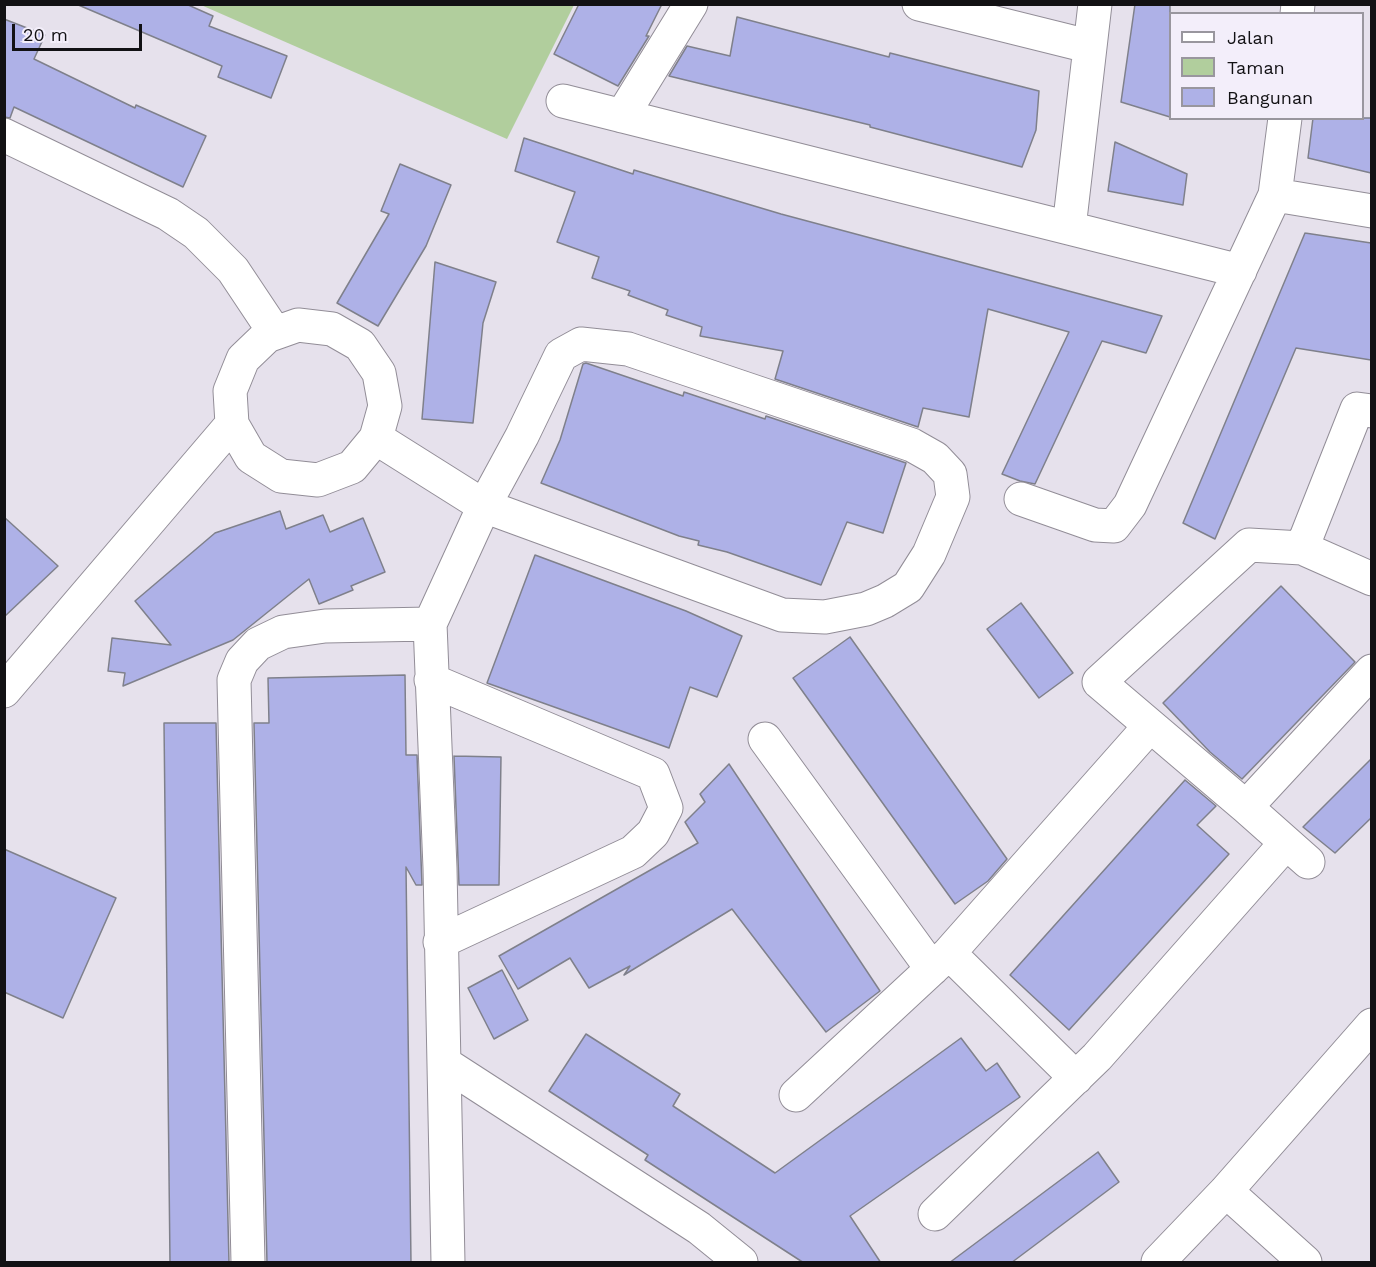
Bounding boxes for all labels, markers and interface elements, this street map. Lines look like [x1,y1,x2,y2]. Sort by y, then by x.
scale bar [15,12,146,50]
legend [1169,12,1364,120]
text: 20 m [23,24,68,45]
text: Jalan [1227,27,1274,48]
text: Taman [1227,57,1285,78]
text: Bangunan [1227,87,1313,108]

